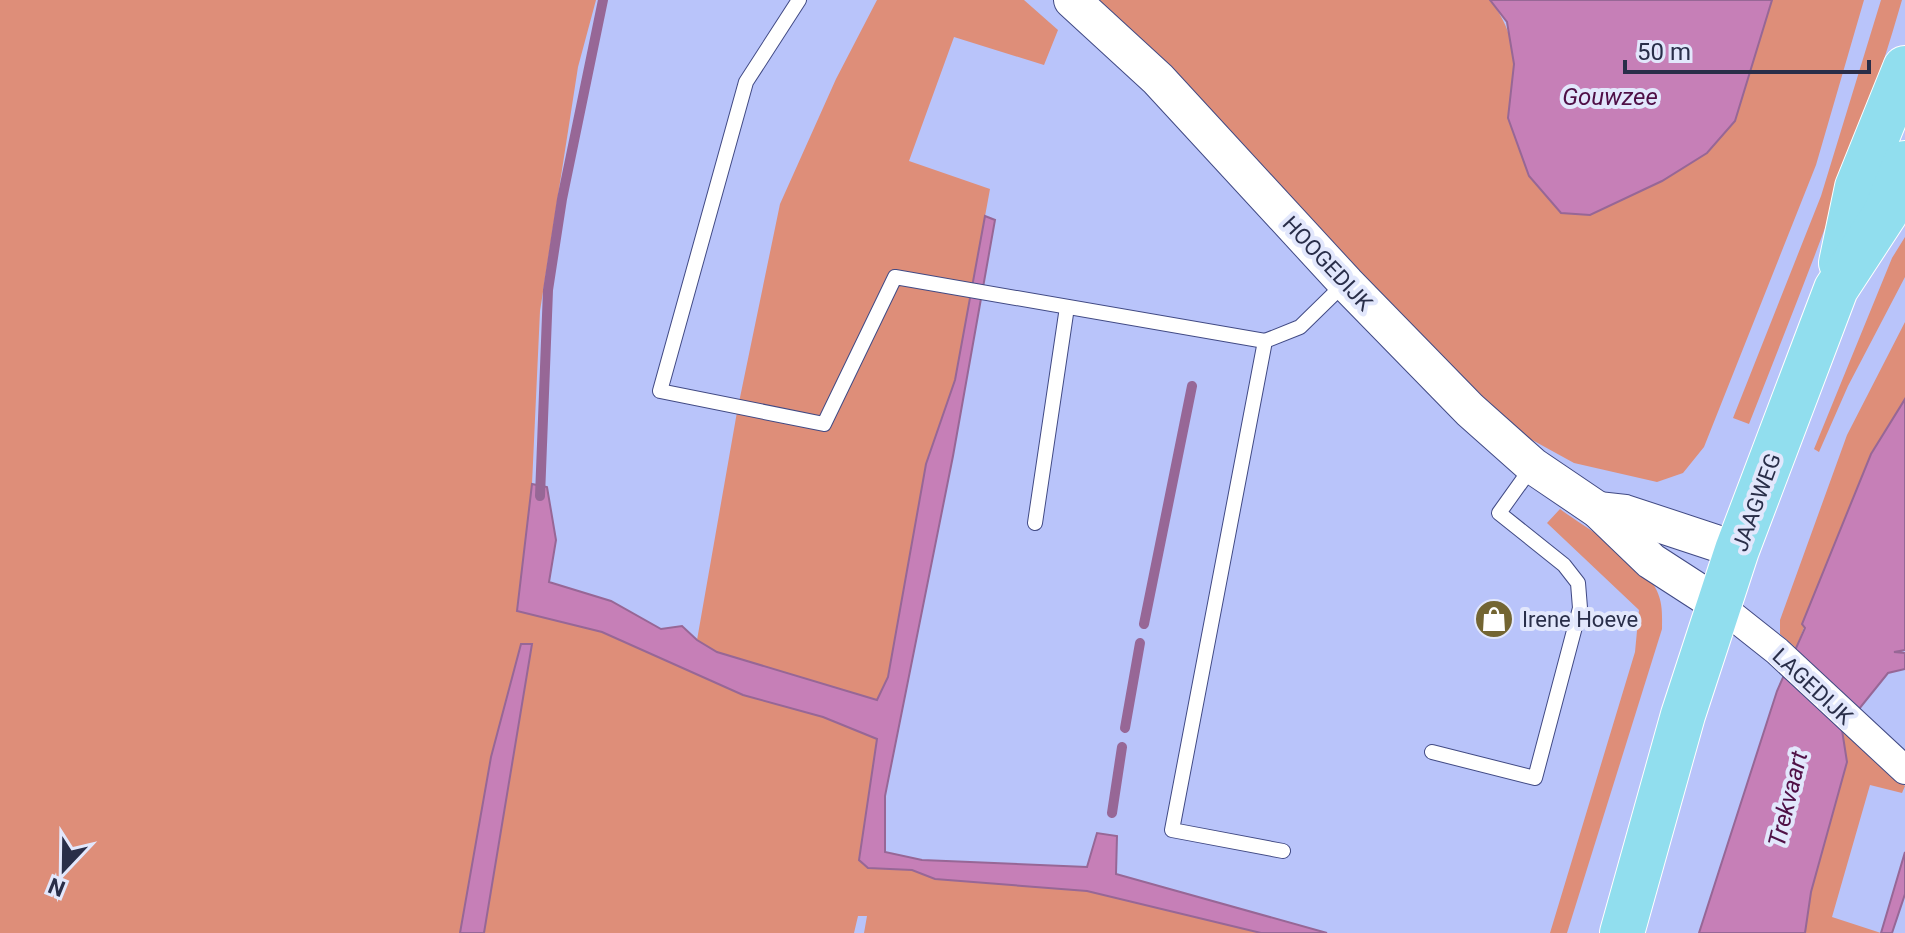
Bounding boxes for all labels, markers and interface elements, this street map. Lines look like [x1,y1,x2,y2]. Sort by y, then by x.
scale bar [1625,24,1869,74]
text: 50 m [1637,38,1691,66]
water label: Gouwzee [1562,83,1658,111]
street label: HOOGEDIJK [1278,211,1378,316]
street label: JAAGWEG [1727,450,1786,555]
shop icon: Irene Hoeve [1473,598,1515,640]
place label: Irene Hoeve [1522,607,1638,632]
street label: LAGEDIJK [1768,643,1858,730]
water label: Trekvaart [1763,748,1813,850]
north arrow [24,829,104,909]
text: N [45,873,69,902]

